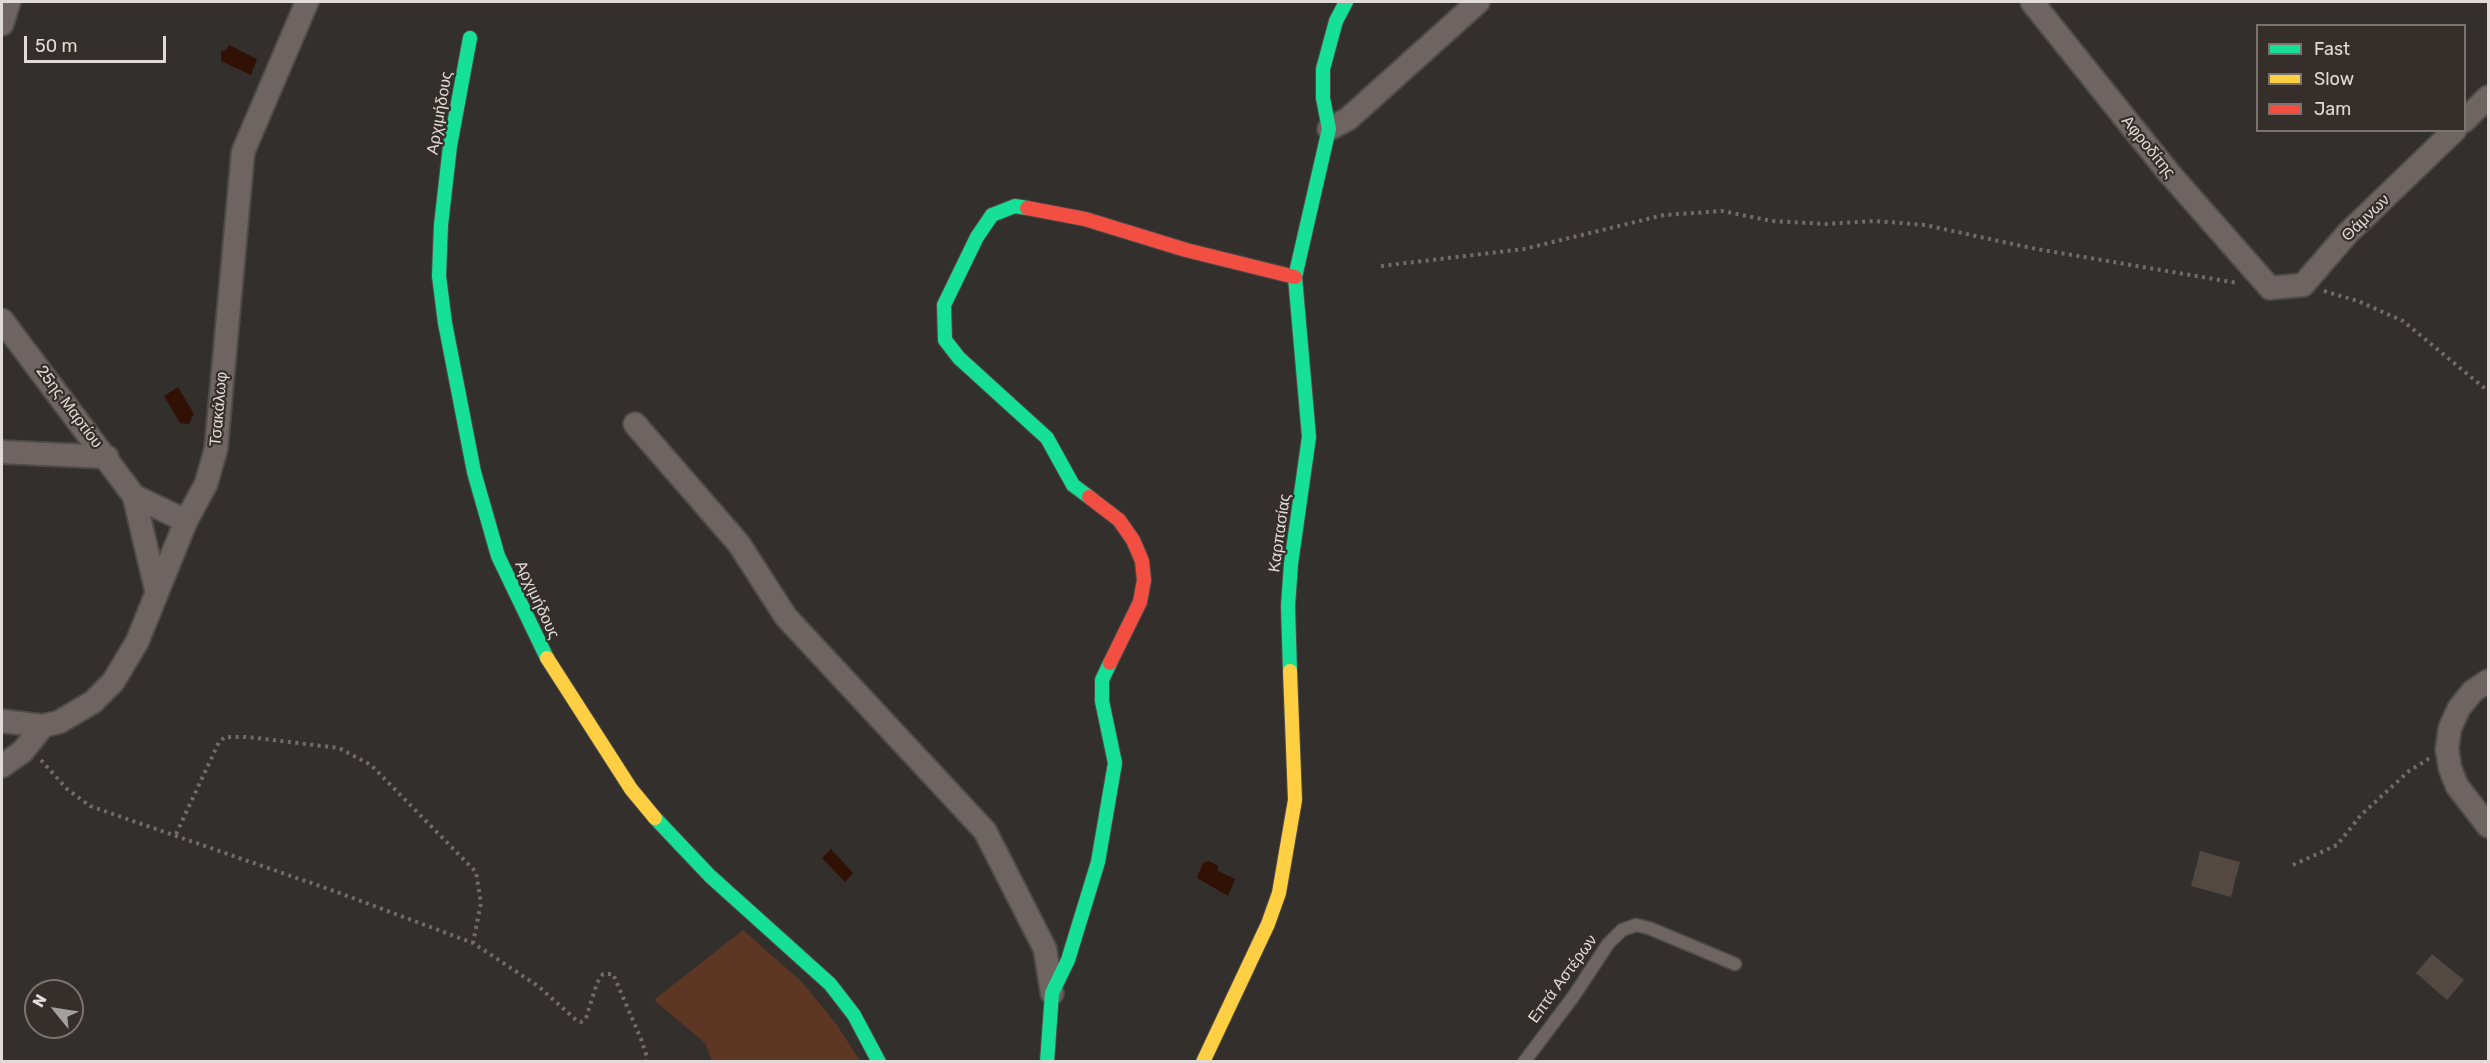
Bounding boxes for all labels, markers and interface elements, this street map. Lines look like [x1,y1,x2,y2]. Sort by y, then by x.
scale bar [27,24,170,62]
legend [2256,24,2466,132]
text: 50 m [35,35,78,57]
text: Fast [2314,38,2350,60]
text: Slow [2314,68,2354,90]
street label: Αρχιμήδους [423,70,457,156]
text: Jam [2314,98,2351,120]
street label: Αφροδίτης [2117,112,2179,182]
street label: Θάμνων [2338,190,2394,246]
street label: 25ης Μαρτίου [32,362,106,452]
street label: Τσακάλωφ [206,371,232,447]
street label: Καρπασίας [1265,493,1295,573]
street label: Αρχιμήδους [511,558,563,642]
street label: Επτά Αστέρων [1525,931,1601,1027]
north arrow [24,979,84,1039]
text: N [29,991,51,1010]

